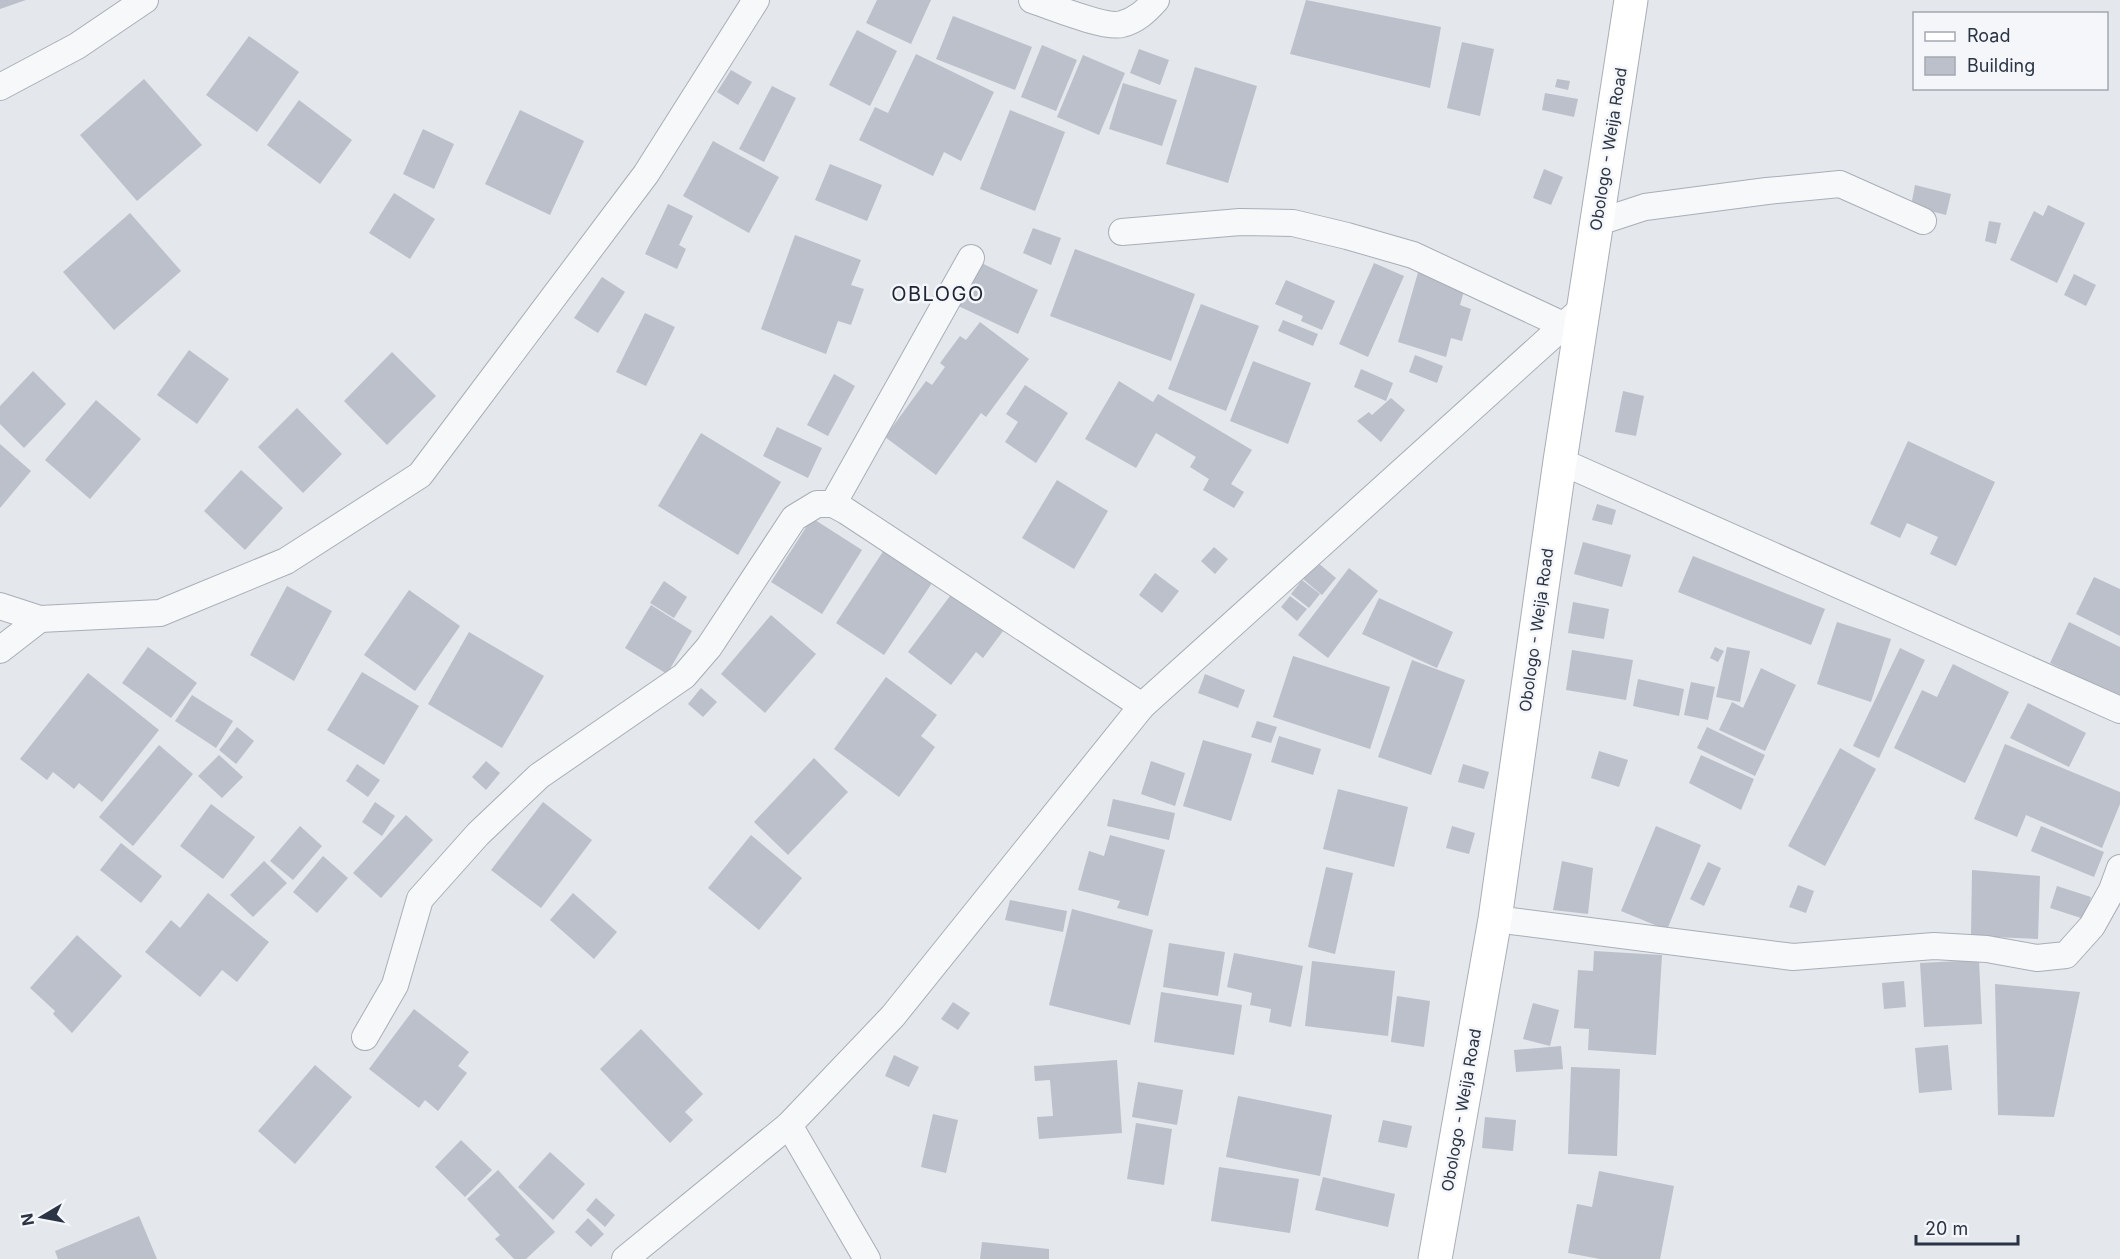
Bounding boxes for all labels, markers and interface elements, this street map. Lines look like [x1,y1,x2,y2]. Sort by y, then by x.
legend [1913,12,2108,90]
text: Road [1967,25,2010,46]
text: Building [1967,55,2035,76]
street label: Obologo - Weija Road [1585,66,1631,232]
district label: OBLOGO [891,282,985,306]
street label: Obologo - Weija Road [1515,547,1557,713]
street label: Obologo - Weija Road [1437,1027,1485,1193]
north arrow [12,1187,72,1247]
scale bar [1916,1208,2018,1246]
text: N [16,1212,38,1227]
text: 20 m [1925,1218,1968,1239]

